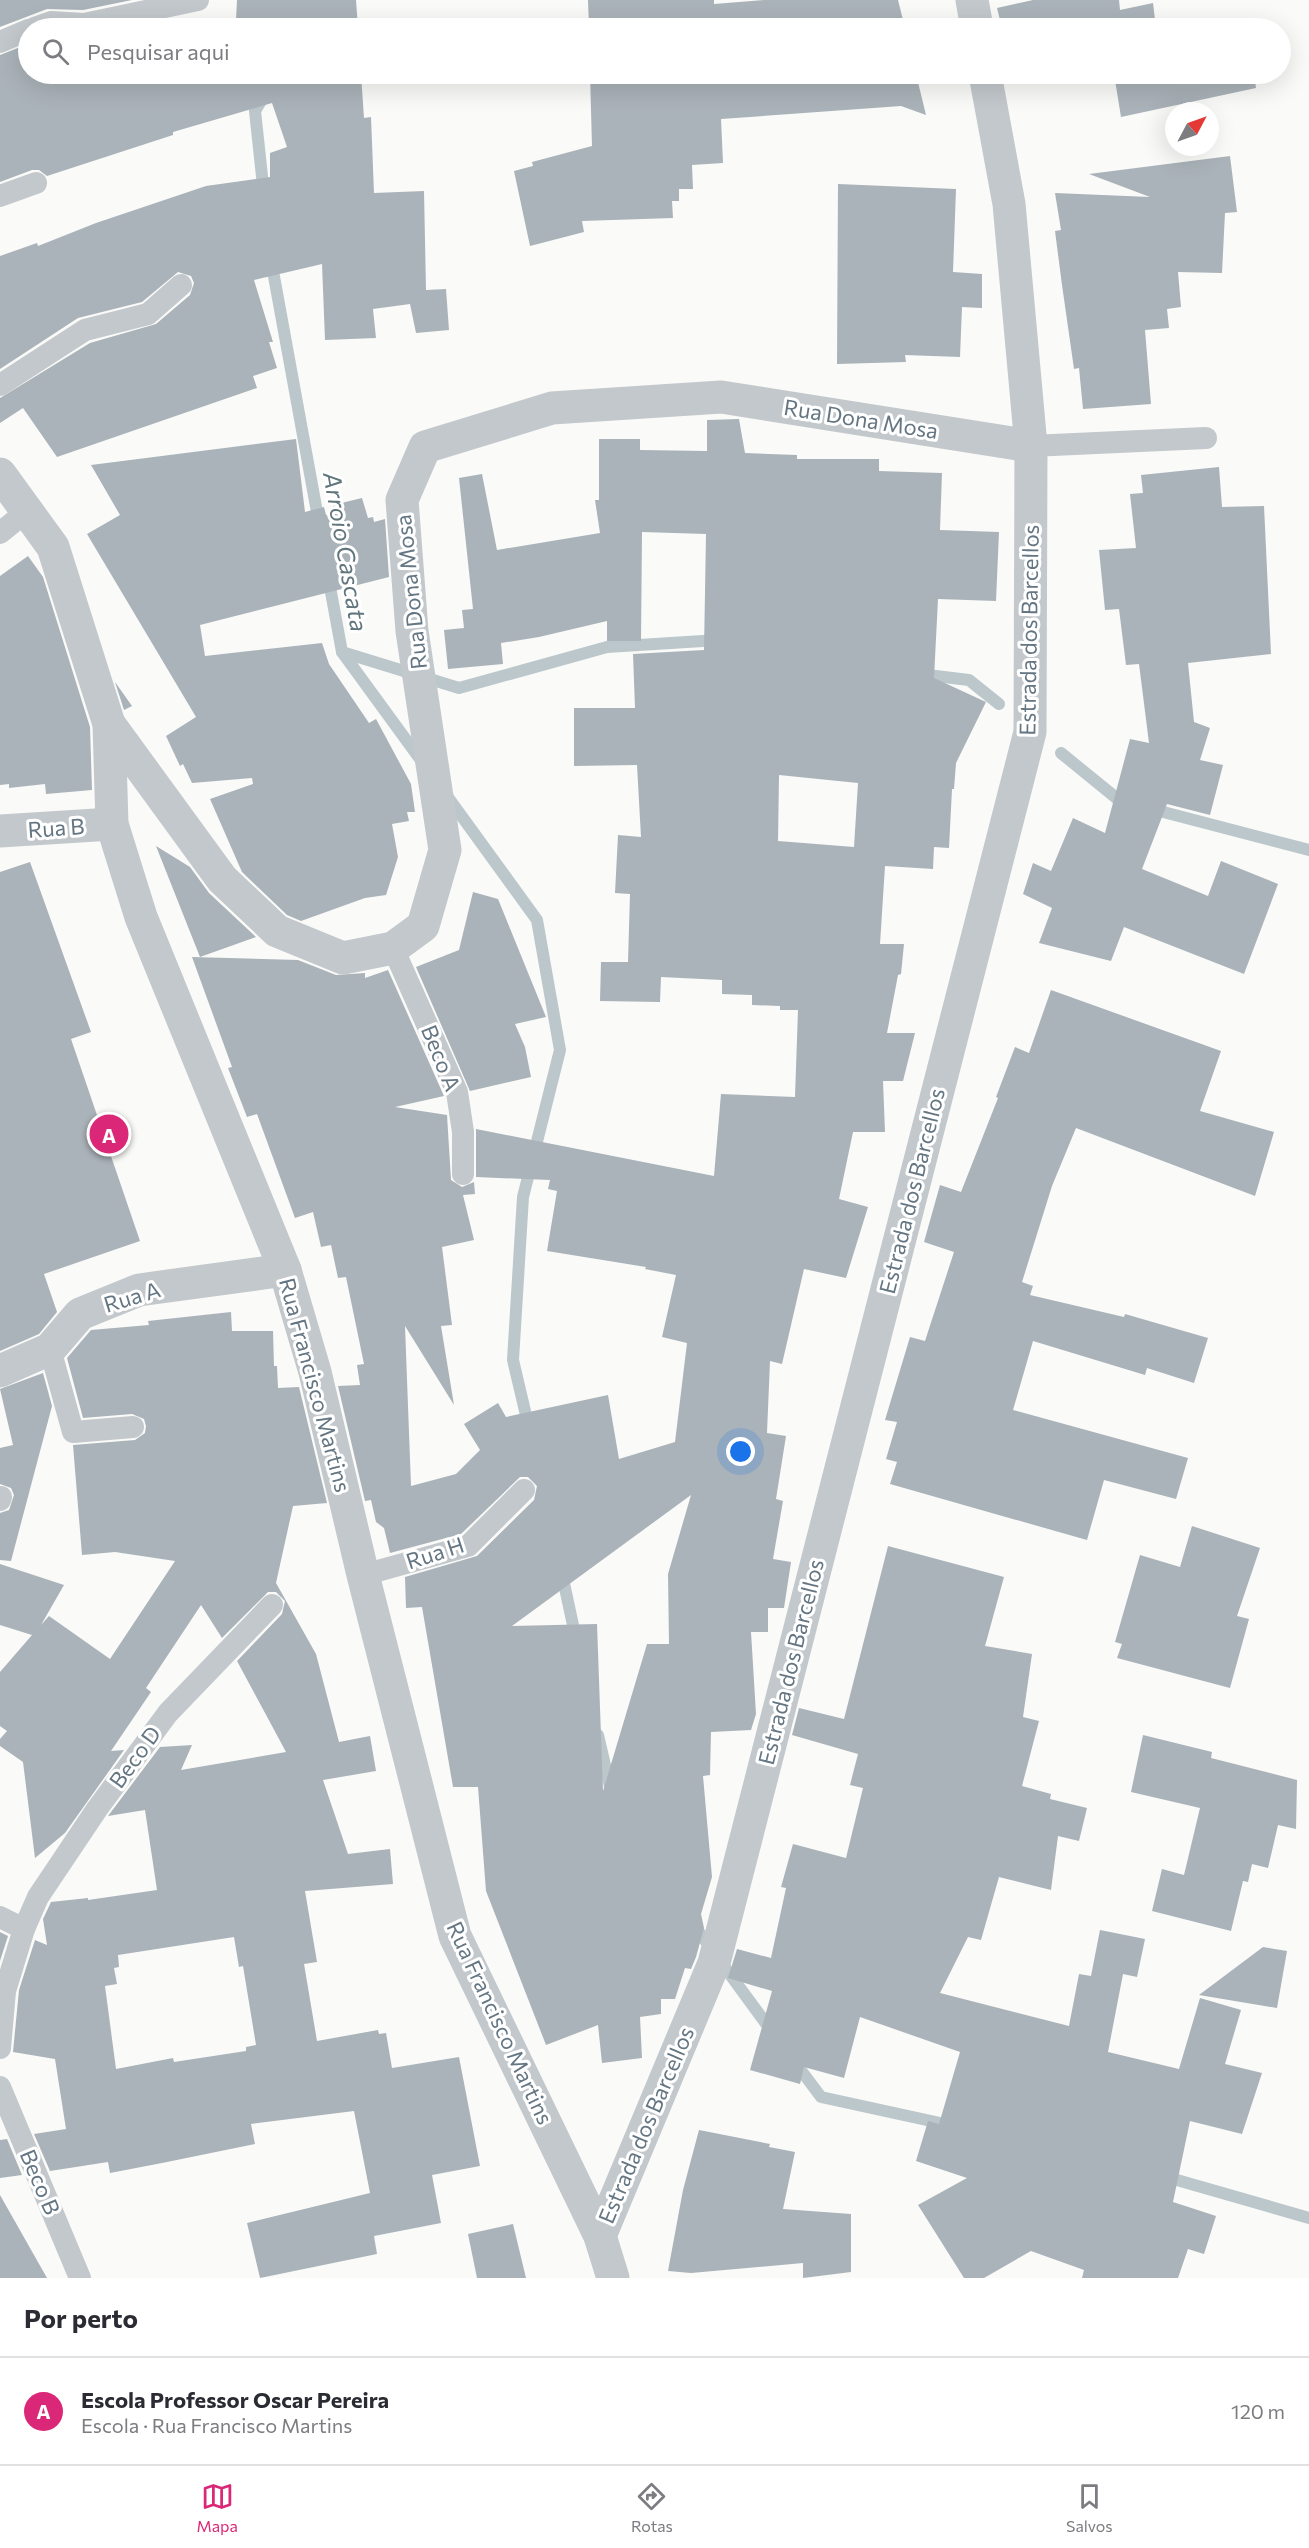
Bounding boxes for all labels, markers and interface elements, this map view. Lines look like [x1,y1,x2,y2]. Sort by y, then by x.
search box [18,18,1291,84]
icon: search [39,35,72,68]
text: Pesquisar aqui [87,38,230,65]
north arrow [1165,102,1219,156]
street label: Rua Dona Mosa [782,393,940,444]
water label: Arroio Cascata [318,469,375,634]
street label: Rua Dona Mosa [389,513,432,671]
street label: Estrada dos Barcellos [1013,524,1044,736]
street label: Rua B [27,812,85,843]
street label: Beco A [416,1021,467,1095]
street label: Estrada dos Barcellos [873,1085,950,1297]
pin: A [90,1112,128,1156]
street label: Rua A [100,1275,163,1318]
street label: Rua Francisco Martins [274,1275,357,1495]
your location [726,1437,755,1466]
street label: Rua H [403,1531,467,1574]
street label: Estrada dos Barcellos [752,1556,829,1768]
street label: Beco D [103,1720,166,1793]
street label: Rua Francisco Martins [442,1917,559,2129]
street label: Estrada dos Barcellos [592,2022,699,2227]
street label: Beco B [15,2145,66,2218]
text: Por perto [24,2302,138,2333]
text: Escola Professor Oscar Pereira [81,2386,389,2413]
text: A [36,2399,51,2423]
text: 120 m [1231,2399,1285,2423]
text: Escola · Rua Francisco Martins [81,2413,352,2437]
tab: Mapa [197,2480,238,2535]
tab: Rotas [631,2480,673,2535]
tab: Salvos [1066,2480,1112,2535]

